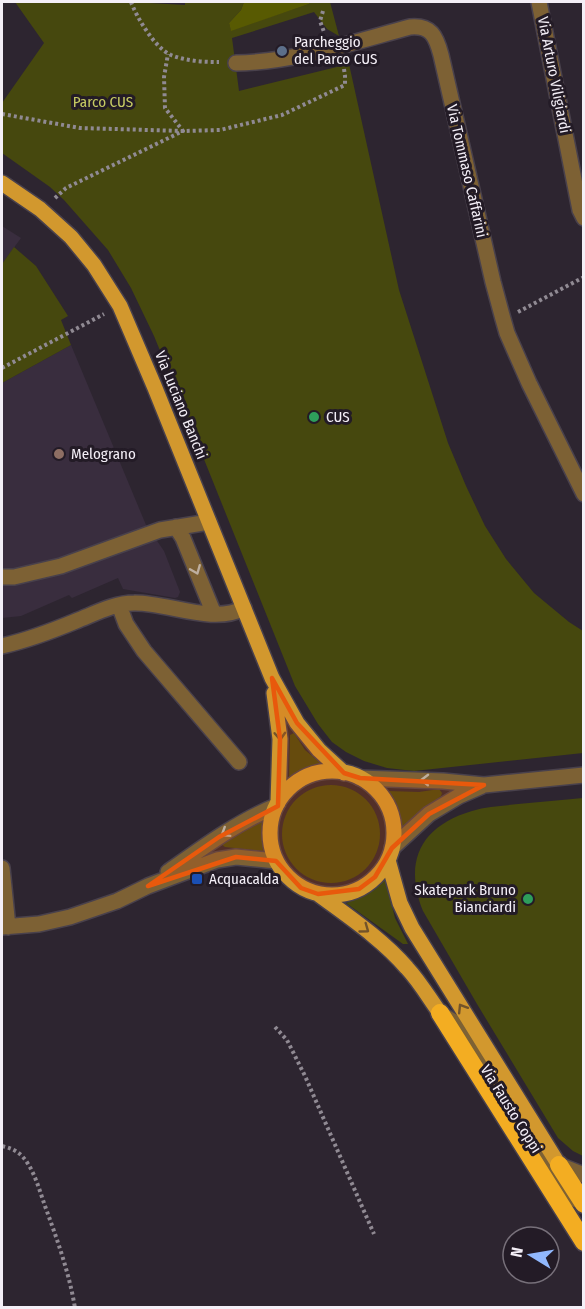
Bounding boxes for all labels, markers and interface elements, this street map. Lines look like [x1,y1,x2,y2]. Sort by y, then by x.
street label: Via Arturo Viligiardi [534,15,574,135]
place label: Parcheggio del Parco CUS [294,33,377,68]
marker: Parcheggio del Parco CUS [275,44,289,58]
park label: Parco CUS [73,93,133,111]
street label: Via Tommaso Caffarini [443,103,491,239]
street label: Via Luciano Banchi [151,348,211,462]
place label: CUS [326,408,350,426]
marker: CUS [307,410,321,424]
place label: Melograno [71,445,136,463]
marker: Melograno [52,447,66,461]
one-way arrow [189,564,201,575]
one-way arrow [273,732,286,741]
one-way arrow [421,774,430,787]
one-way arrow [220,826,231,837]
place label: Acquacalda [209,870,279,888]
marker: Acquacalda [190,872,204,886]
place label: Skatepark Bruno Bianciardi [414,881,516,916]
marker: Skatepark Bruno Bianciardi [521,892,535,906]
one-way arrow [358,922,369,933]
one-way arrow [458,1004,469,1015]
street label: Via Fausto Coppi [477,1062,545,1156]
north arrow [501,1225,561,1285]
text: N [507,1246,527,1259]

